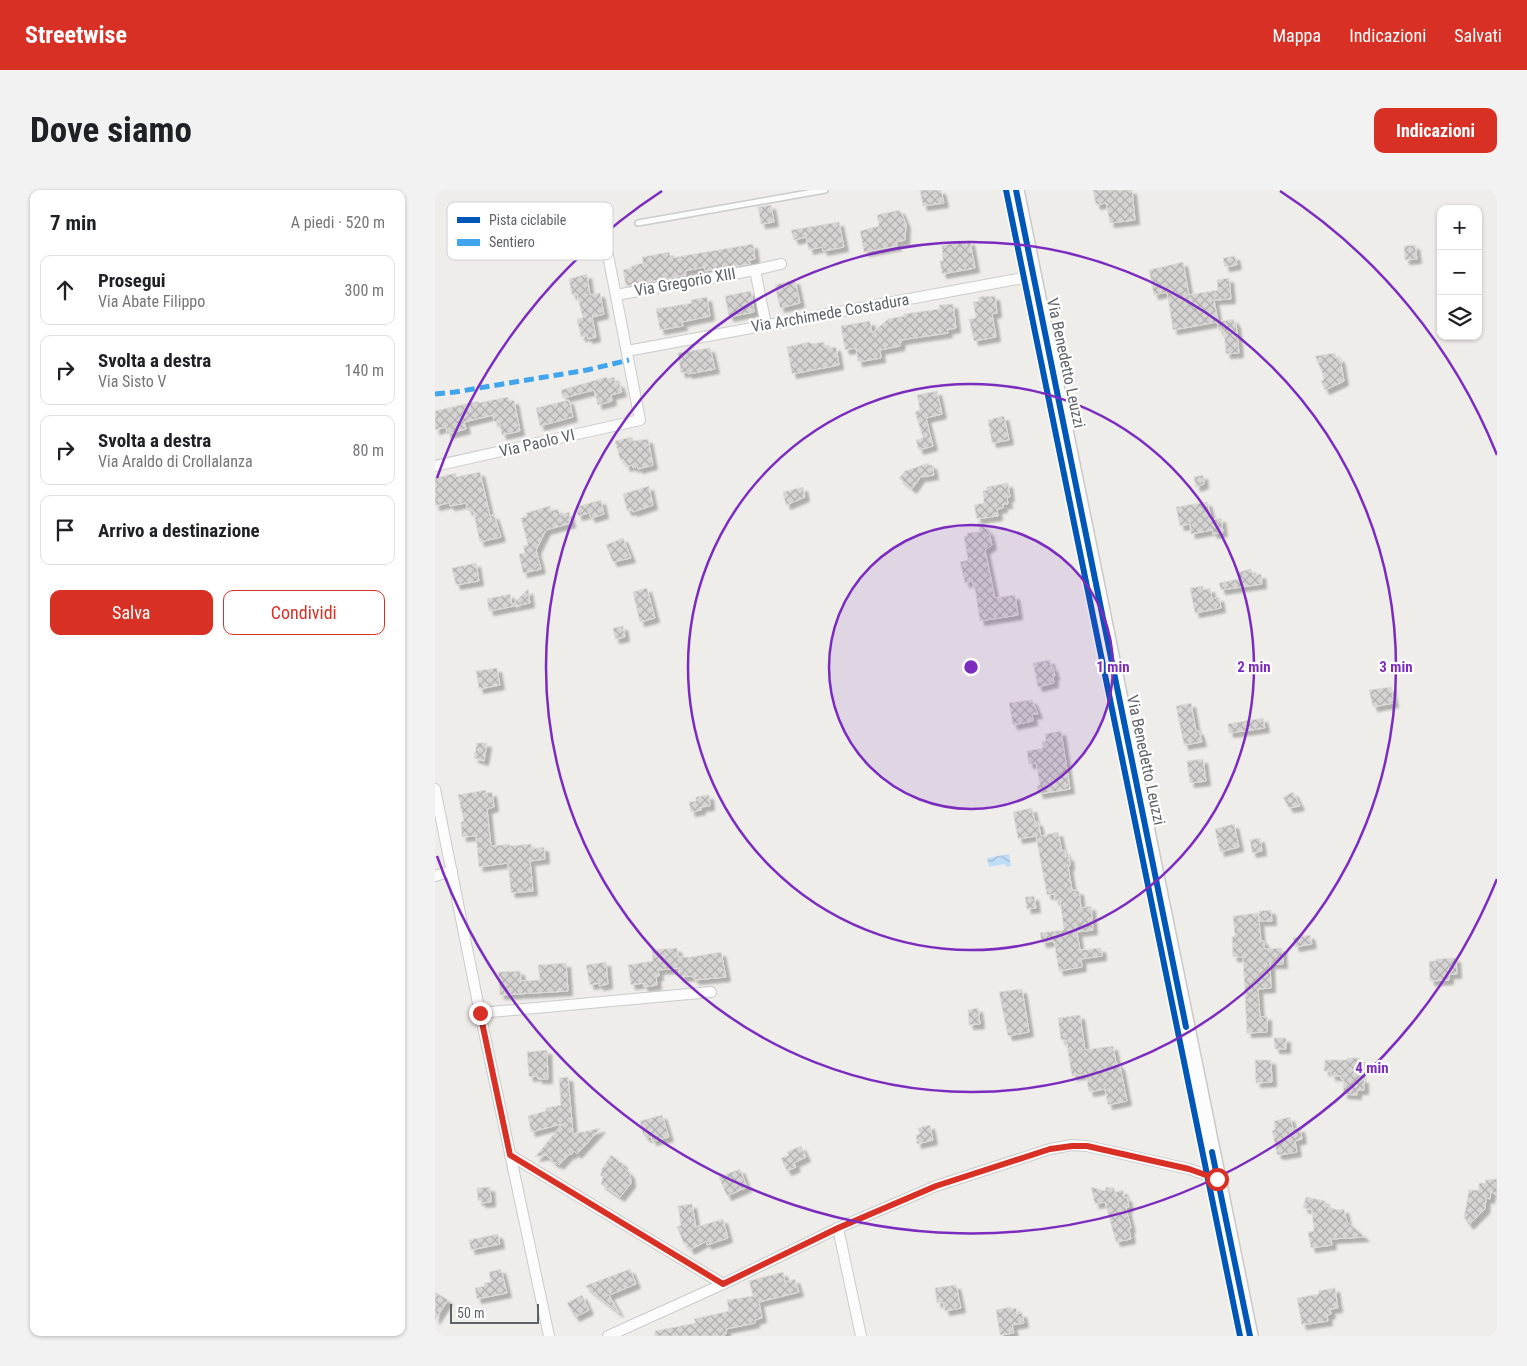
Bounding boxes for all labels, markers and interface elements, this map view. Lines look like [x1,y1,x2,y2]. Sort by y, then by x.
text: Streetwise [25,21,127,49]
text: Mappa [1273,25,1321,46]
text: Indicazioni [1349,25,1426,46]
text: Salvati [1454,25,1502,46]
button: Indicazioni [1374,108,1497,153]
text: Dove siamo [30,110,192,151]
legend [447,202,613,260]
map controls [1437,205,1482,340]
button: + [1437,205,1482,250]
text: 7 min [50,211,97,235]
text: Pista ciclabile [489,212,567,228]
text: A piedi · 520 m [291,213,385,232]
text: Sentiero [489,234,535,250]
button: − [1437,250,1482,295]
street label: Via Gregorio XIII [633,264,737,300]
text: Prosegui [98,269,166,292]
icon: ahead [51,276,79,304]
text: 300 m [345,281,384,300]
street label: Via Archimede Costadura [750,290,910,336]
text: Via Abate Filippo [98,292,205,311]
button: layers [1437,295,1482,340]
street label: Via Benedetto Leuzzi [1043,296,1089,430]
text: Svolta a destra [98,349,211,372]
icon: right [51,356,79,384]
text: 140 m [345,361,384,380]
text: Via Sisto V [98,372,167,391]
street label: Via Paolo VI [497,425,577,461]
text: Svolta a destra [98,429,211,452]
icon: right [51,436,79,464]
text: 80 m [352,441,384,460]
text: Via Araldo di Crollalanza [98,452,253,471]
icon: arrive [51,516,79,544]
text: Arrivo a destinazione [98,519,260,542]
button: Salva [50,590,213,635]
button: Condividi [223,590,385,635]
centre of rings [962,658,980,676]
text: 1 min [1096,658,1130,676]
text: 2 min [1237,658,1271,676]
text: 3 min [1379,658,1413,676]
street label: Via Benedetto Leuzzi [1123,693,1169,827]
route end [469,1002,492,1025]
text: 4 min [1355,1059,1389,1077]
route start [1206,1168,1229,1191]
scale bar [450,1301,539,1324]
text: 50 m [457,1305,485,1321]

